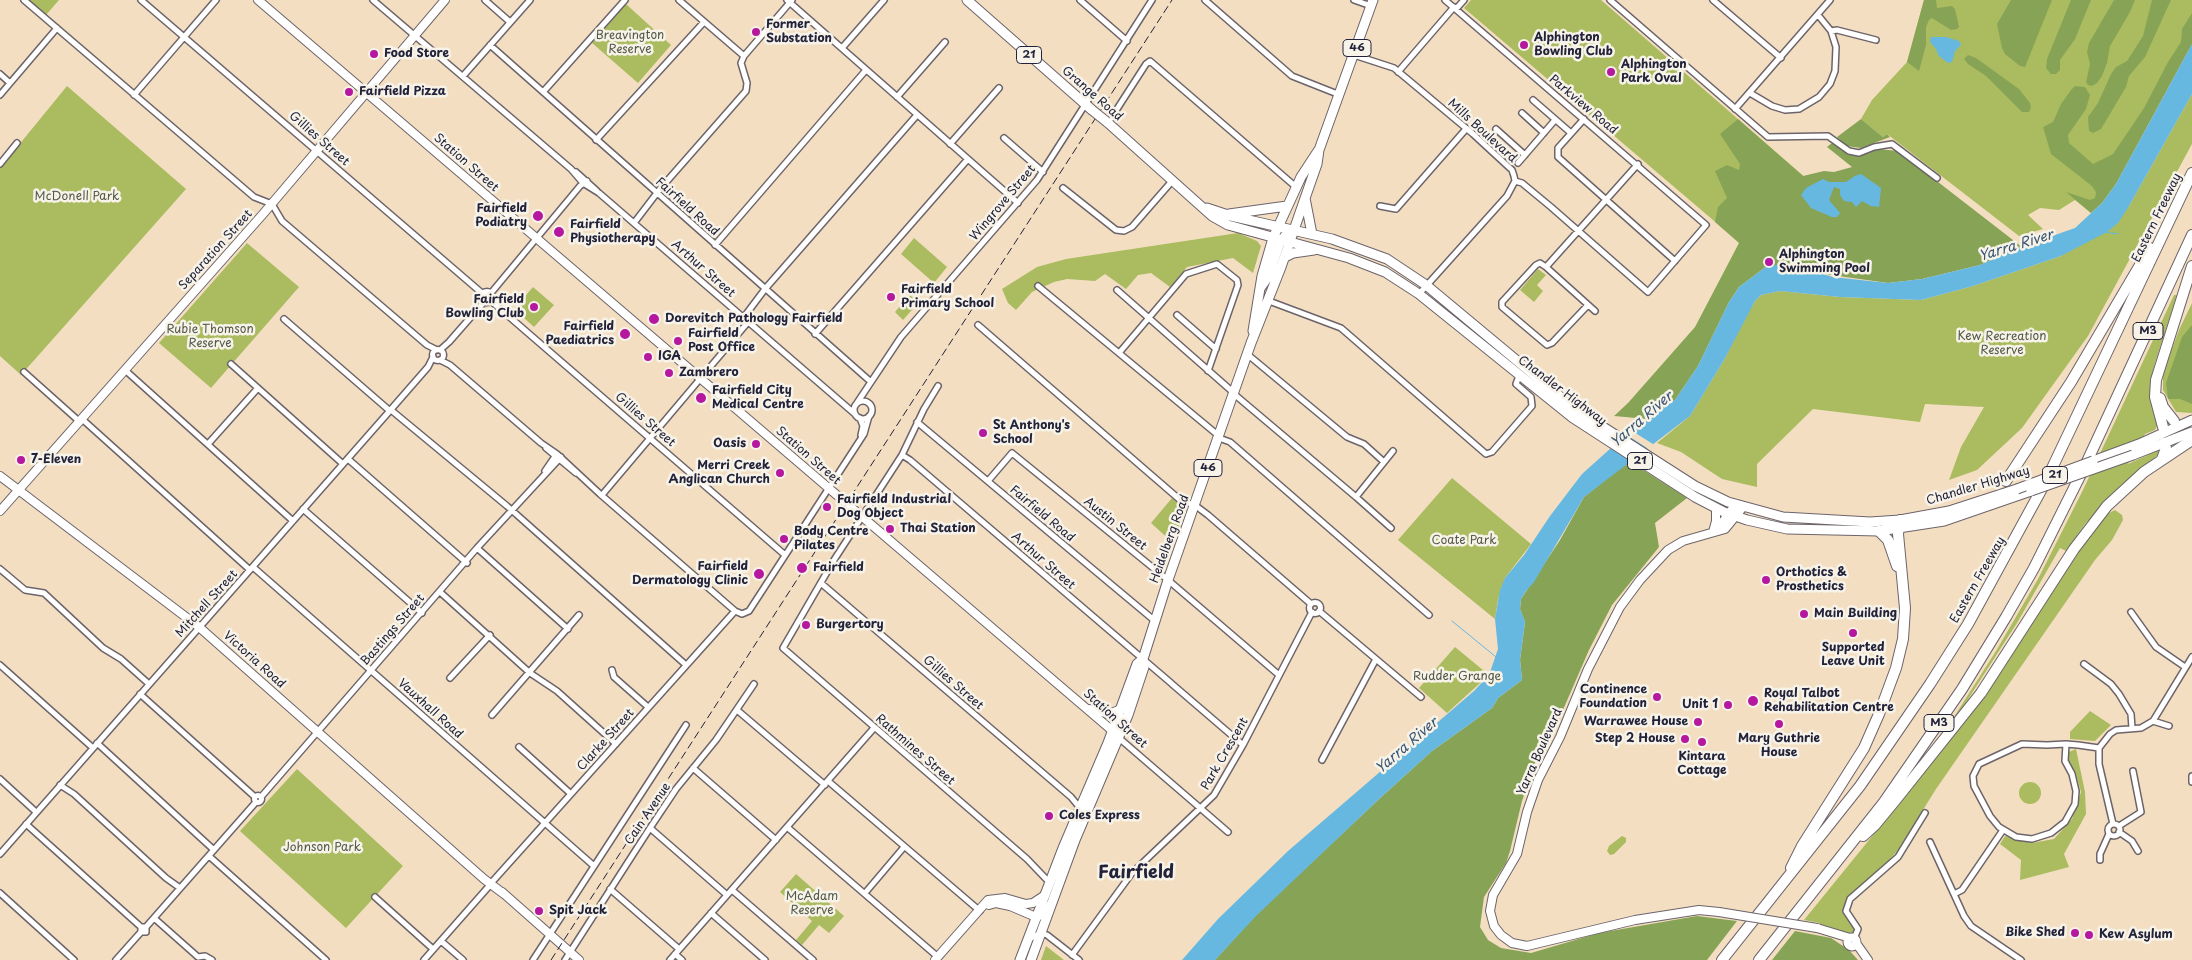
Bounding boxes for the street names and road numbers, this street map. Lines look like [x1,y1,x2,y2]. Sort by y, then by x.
road number: 46 [1343,40,1371,56]
road number: 21 [1016,46,1042,64]
street label: Grange Road [1059,64,1125,124]
street label: Parkview Road [1546,72,1620,138]
street label: Mills Boulevard [1445,96,1519,166]
street label: Gillies Street [286,109,352,169]
street label: Station Street [431,131,501,195]
street label: Wingrove Street [967,162,1039,244]
street label: Eastern Freeway [2129,171,2185,265]
street label: Fairfield Road [652,175,722,239]
street label: Separation Street [176,207,256,293]
street label: Arthur Street [668,237,738,301]
road number: M3 [2133,322,2163,340]
street label: Chandler Highway [1515,353,1609,429]
street label: Gillies Street [612,390,678,450]
street label: Station Street [773,424,843,488]
road number: 21 [1628,452,1652,470]
road number: 46 [1194,459,1222,476]
street label: Chandler Highway [1925,463,2031,509]
road number: 21 [2042,466,2068,484]
street label: Fairfield Road [1007,483,1077,545]
street label: Heidelberg Road [1147,493,1193,585]
street label: Austin Street [1081,494,1149,554]
street label: Arthur Street [1008,529,1078,593]
street label: Eastern Freeway [1947,534,2009,626]
street label: Mitchell Street [173,567,241,641]
street label: Bastings Street [358,591,428,669]
street label: Victoria Road [220,628,288,692]
street label: Gillies Street [920,653,986,713]
street label: Vauxhall Road [395,676,465,742]
street label: Station Street [1080,686,1150,752]
street label: Clarke Street [575,706,637,774]
street label: Yarra Boulevard [1514,706,1566,798]
street label: Rathmines Street [872,712,958,788]
road number: M3 [1924,714,1954,731]
street label: Park Crescent [1198,715,1252,793]
street label: Cain Avenue [622,780,674,848]

